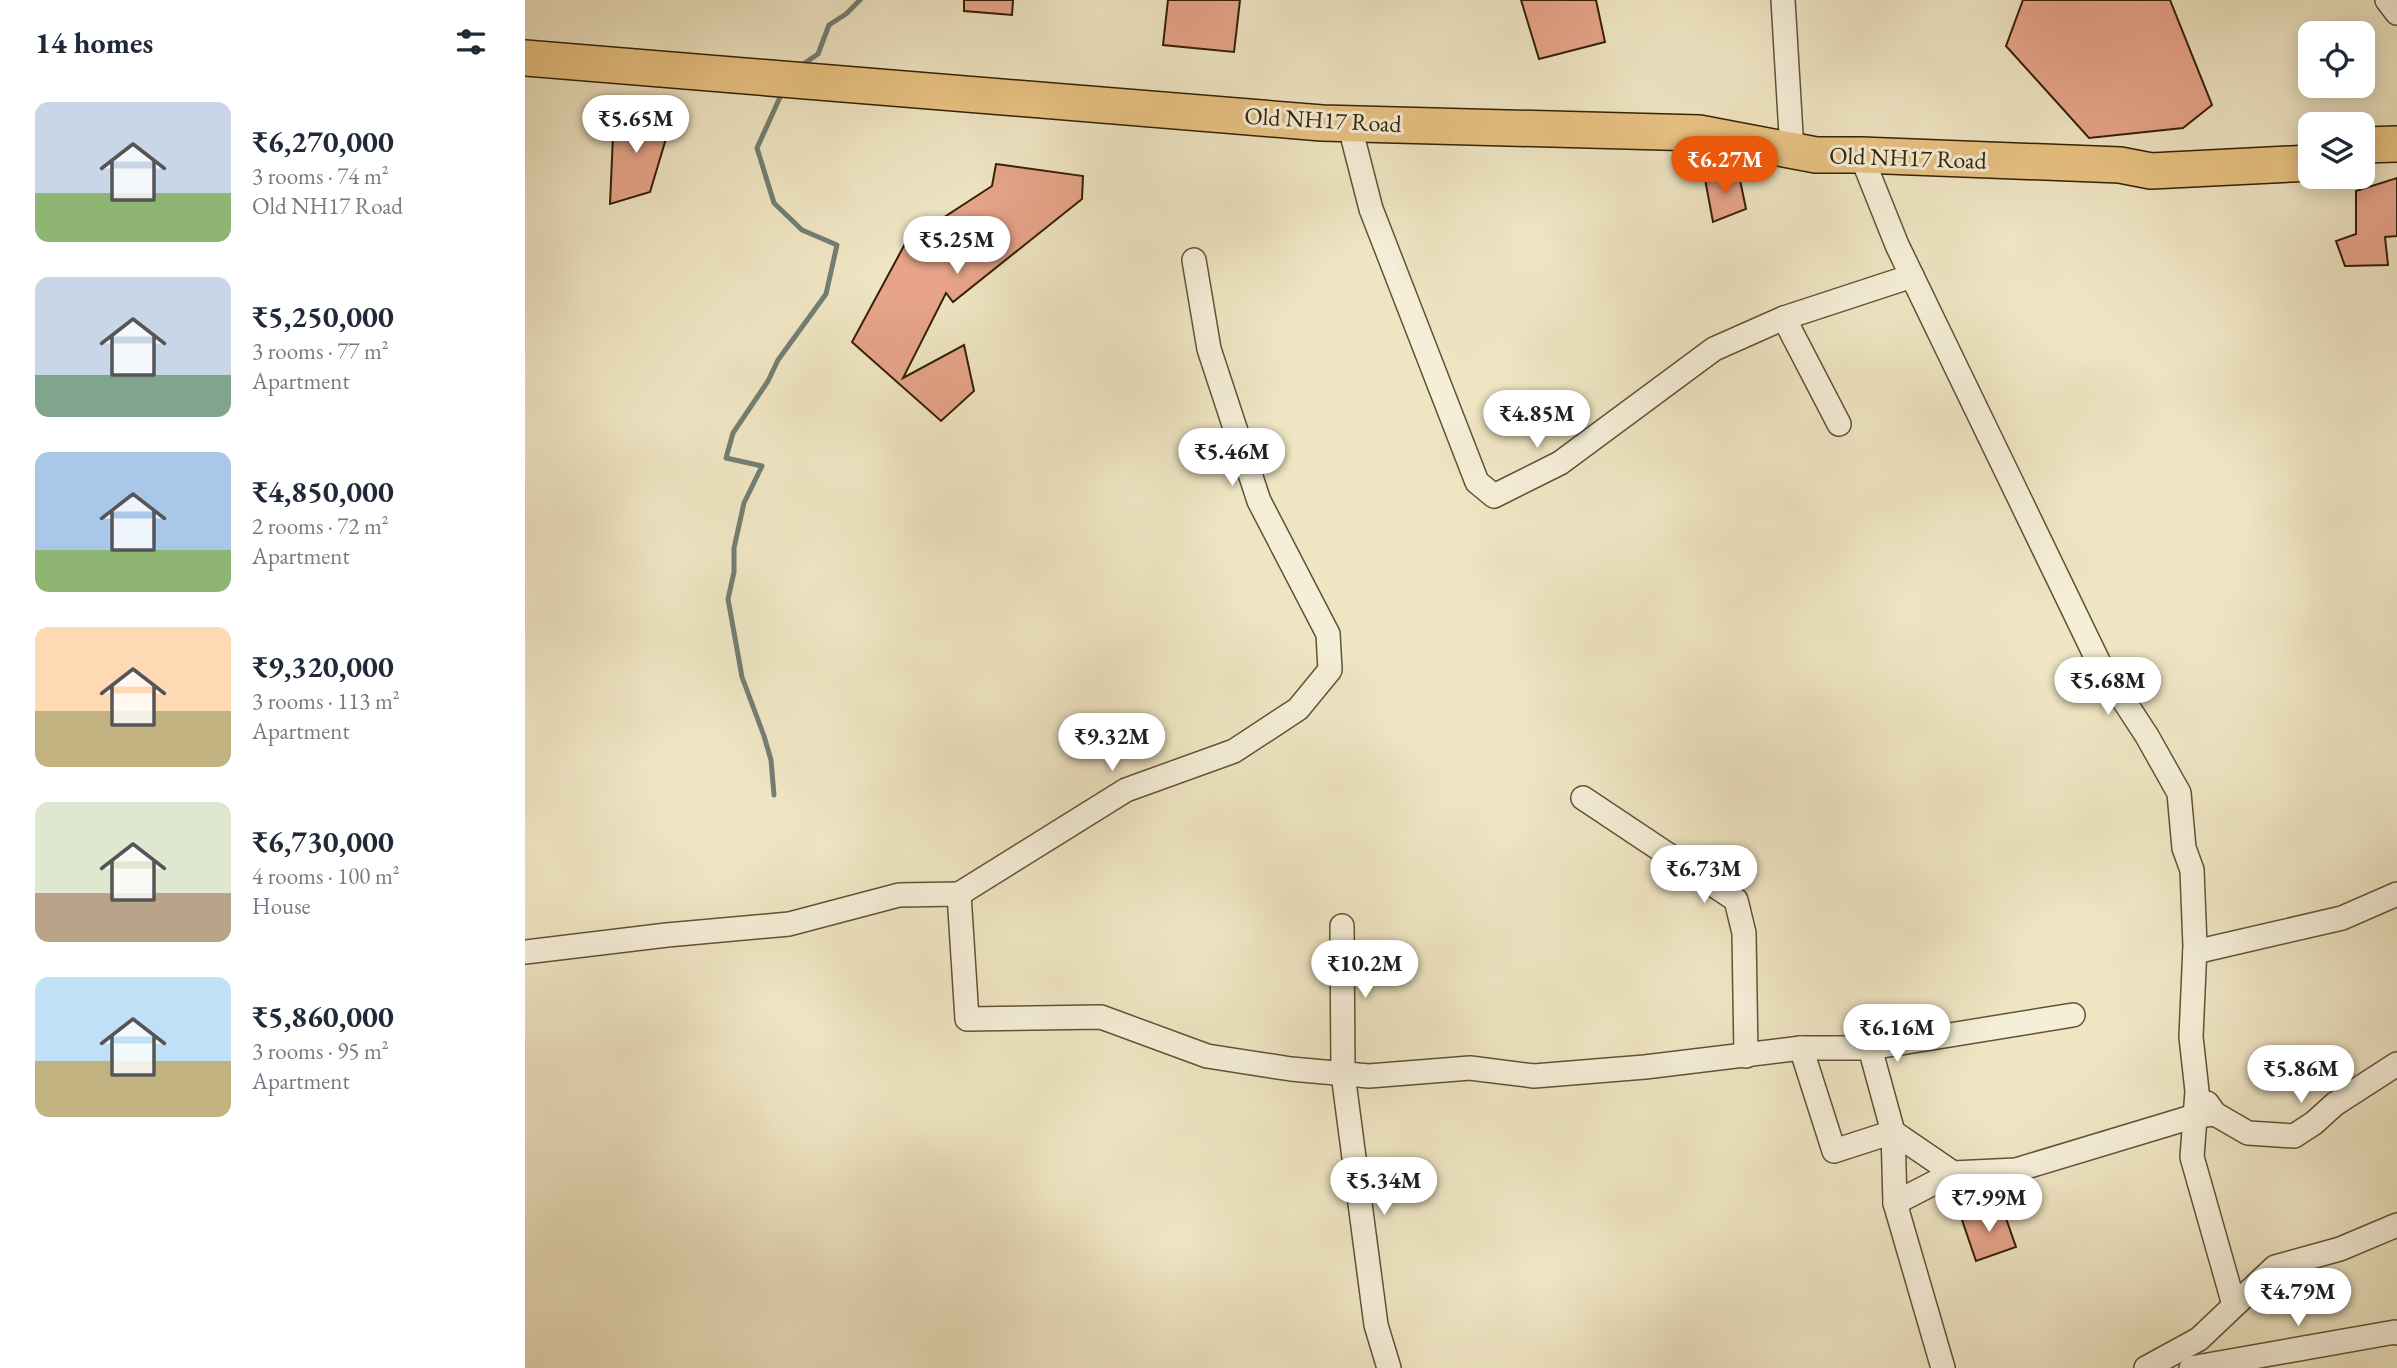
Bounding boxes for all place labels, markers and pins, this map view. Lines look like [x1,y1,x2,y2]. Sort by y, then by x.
pin: ₹5.65M [579,96,693,155]
pin: ₹6.27M [1668,136,1782,196]
pin: ₹5.25M [900,216,1014,276]
pin: ₹4.85M [1480,391,1594,450]
pin: ₹5.46M [1175,428,1289,488]
pin: ₹5.68M [2051,658,2165,717]
pin: ₹9.32M [1055,714,1169,773]
pin: ₹6.73M [1647,846,1761,905]
pin: ₹10.2M [1308,940,1422,1000]
pin: ₹6.16M [1840,1004,1954,1064]
pin: ₹5.86M [2244,1046,2358,1105]
pin: ₹5.34M [1327,1158,1441,1217]
pin: ₹7.99M [1932,1174,2046,1234]
pin: ₹4.79M [2241,1268,2355,1328]

